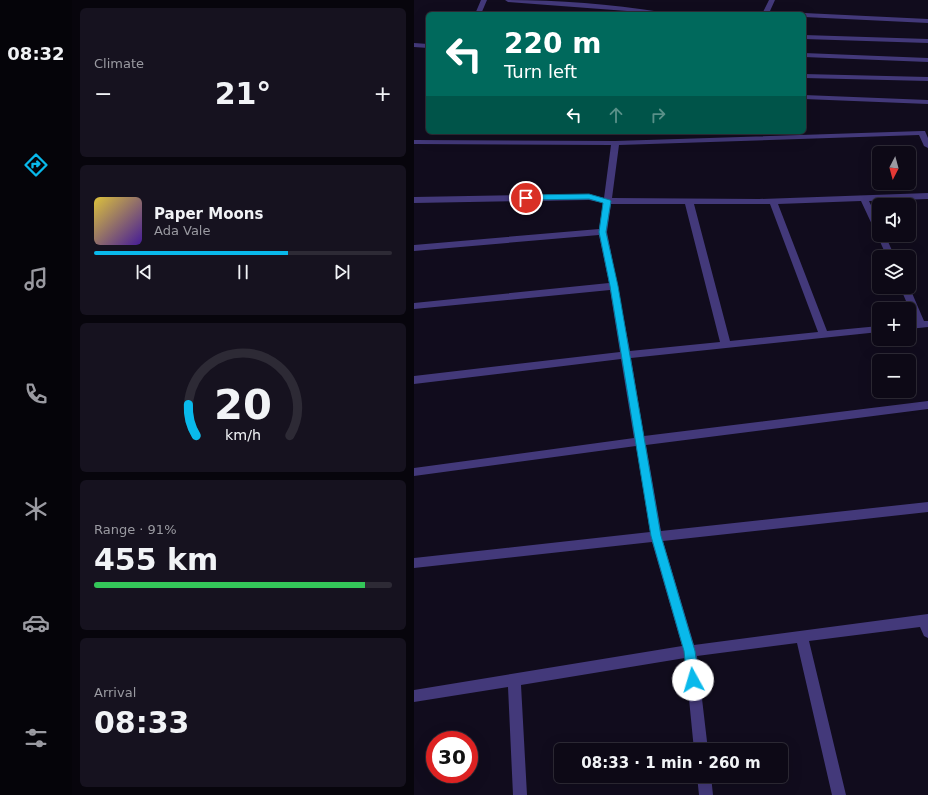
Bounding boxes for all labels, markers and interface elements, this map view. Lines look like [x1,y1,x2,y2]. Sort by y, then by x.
text: 220 m [504,27,601,60]
icon: left [438,28,490,80]
text: 08:32 [7,43,65,64]
text: Climate [94,56,144,71]
text: Turn left [504,61,577,82]
text: 21° [215,76,271,111]
text: − [94,81,112,106]
text: + [374,81,392,106]
icon: left [563,104,585,126]
icon: ahead [605,104,627,126]
icon: right [647,104,669,126]
north arrow [872,146,916,190]
map controls [872,146,916,398]
icon: directions [22,151,50,179]
pin [509,181,543,215]
icon: arrive [515,187,537,209]
button: sound [872,198,916,242]
text: Paper Moons [154,205,263,223]
text: Ada Vale [154,223,210,238]
button: layers [872,250,916,294]
icon: previous [133,261,155,283]
icon: pause [232,261,254,283]
icon: next [331,261,353,283]
icon: music [22,265,50,293]
button: + [872,302,916,346]
button: − [872,354,916,398]
text: 20 [214,379,272,428]
icon: phone [22,380,50,408]
text: km/h [225,426,261,442]
icon: climate [22,495,50,523]
text: Range · 91% [94,522,177,537]
text: 455 km [94,542,218,577]
icon: car [22,609,50,637]
position arrow [672,659,714,701]
text: Arrival [94,685,136,700]
text: 08:33 [94,705,190,740]
icon: filters [22,724,50,752]
speed limit sign: 30 [426,731,478,783]
text: 08:33 · 1 min · 260 m [581,754,761,772]

